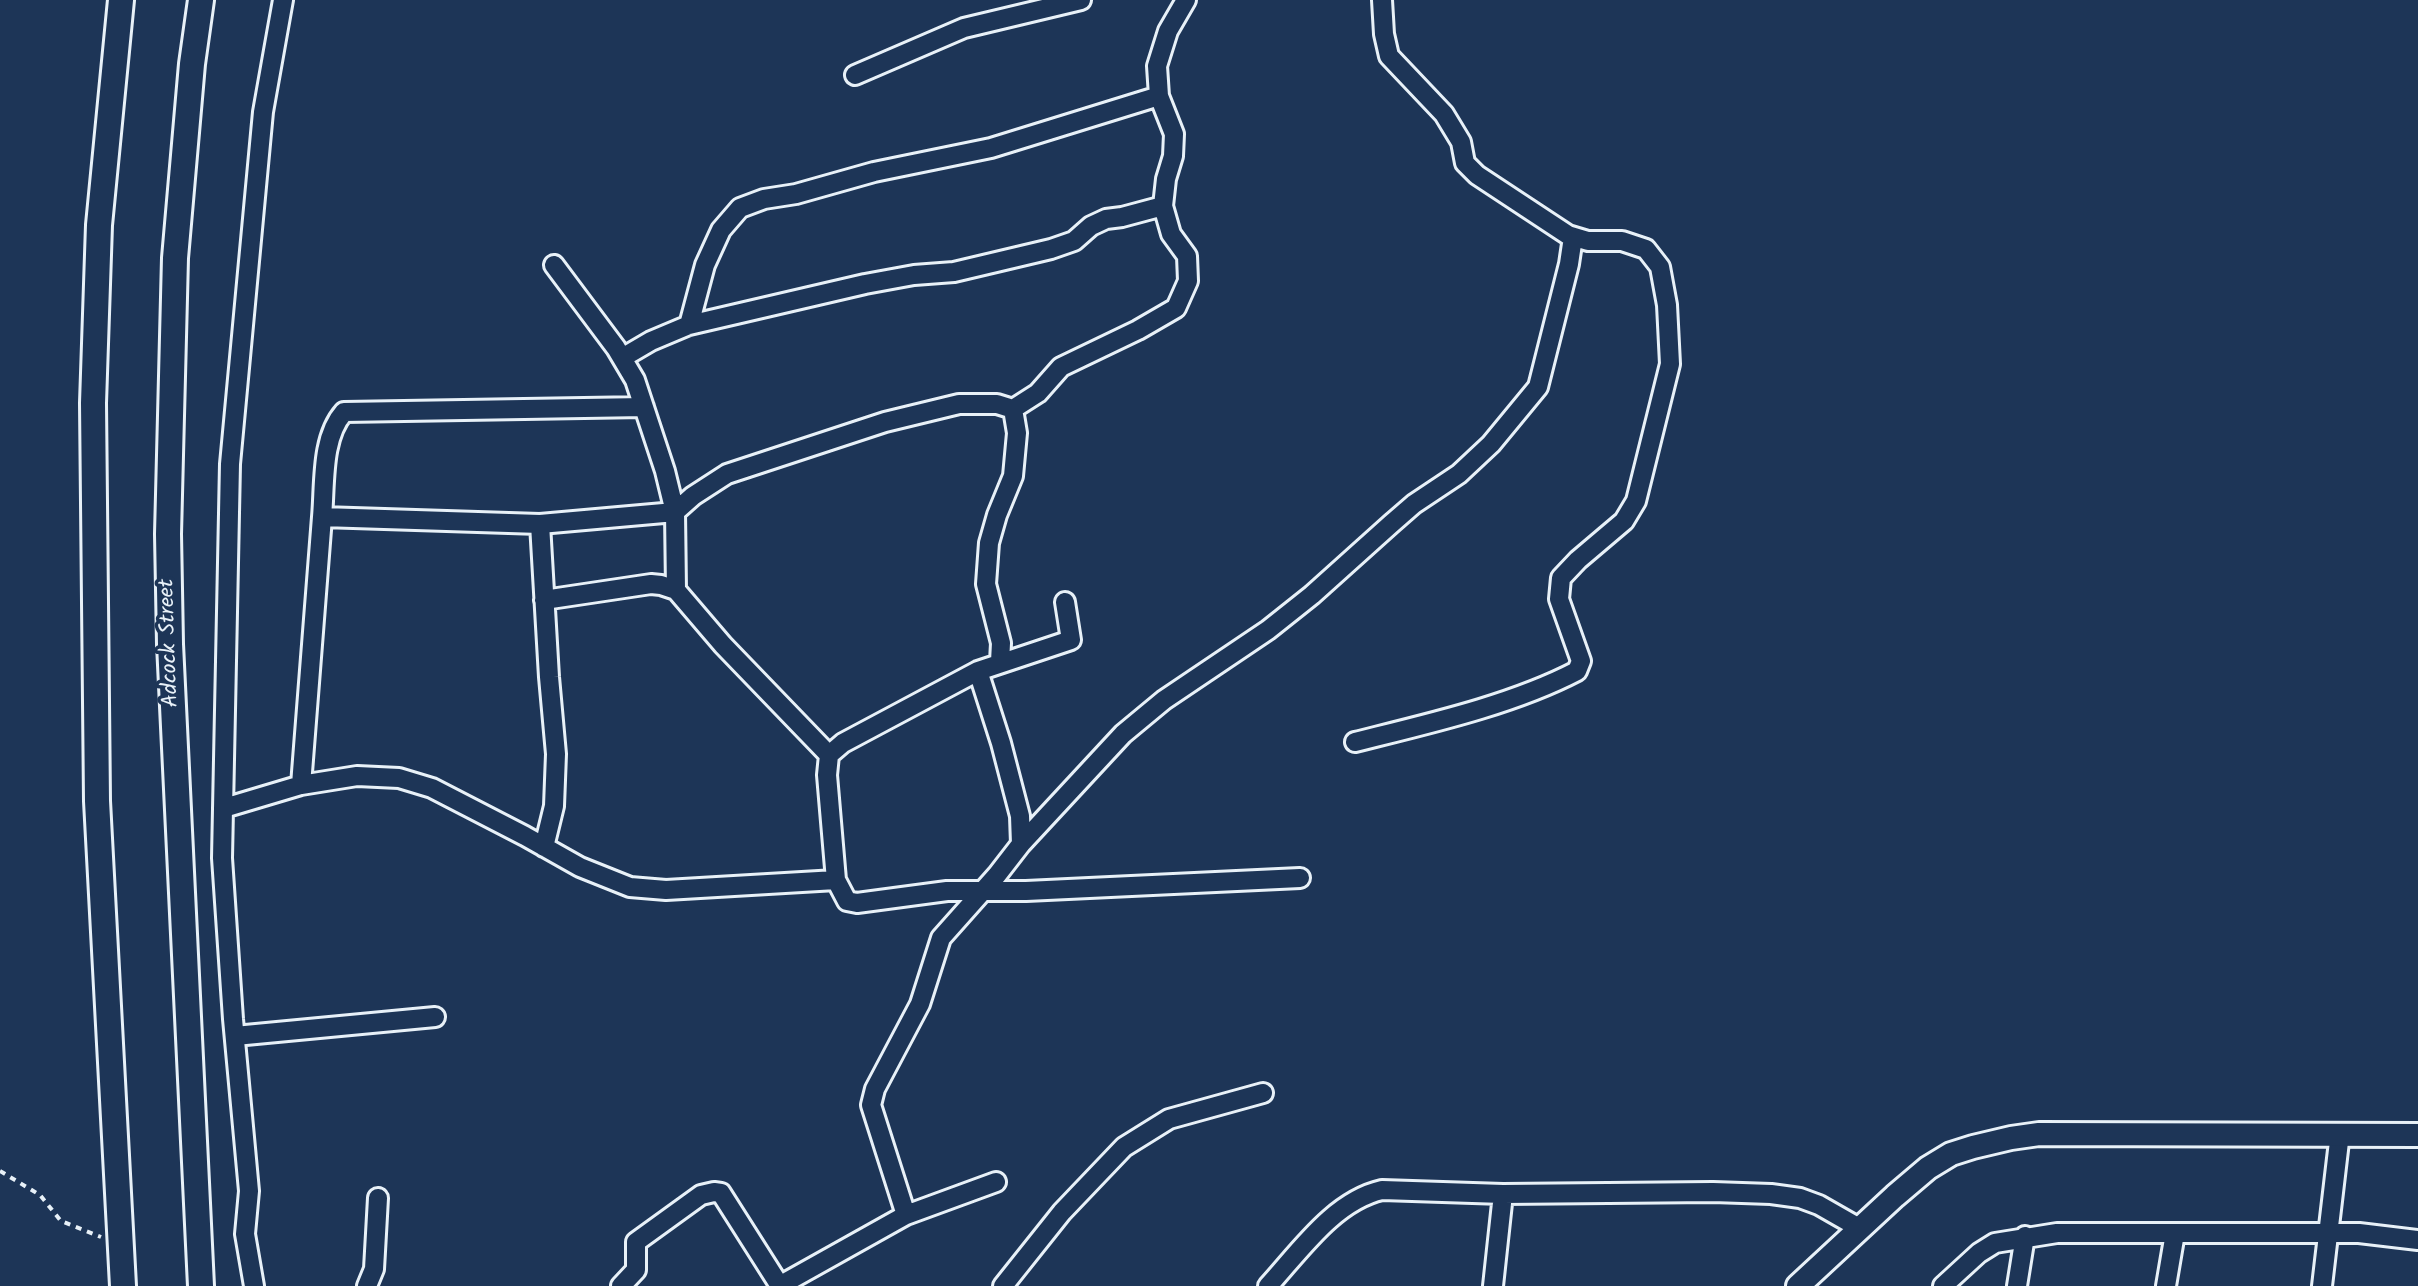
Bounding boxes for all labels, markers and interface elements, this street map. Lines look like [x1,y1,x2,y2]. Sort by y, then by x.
street label: Adcock Street [156,578,186,708]

